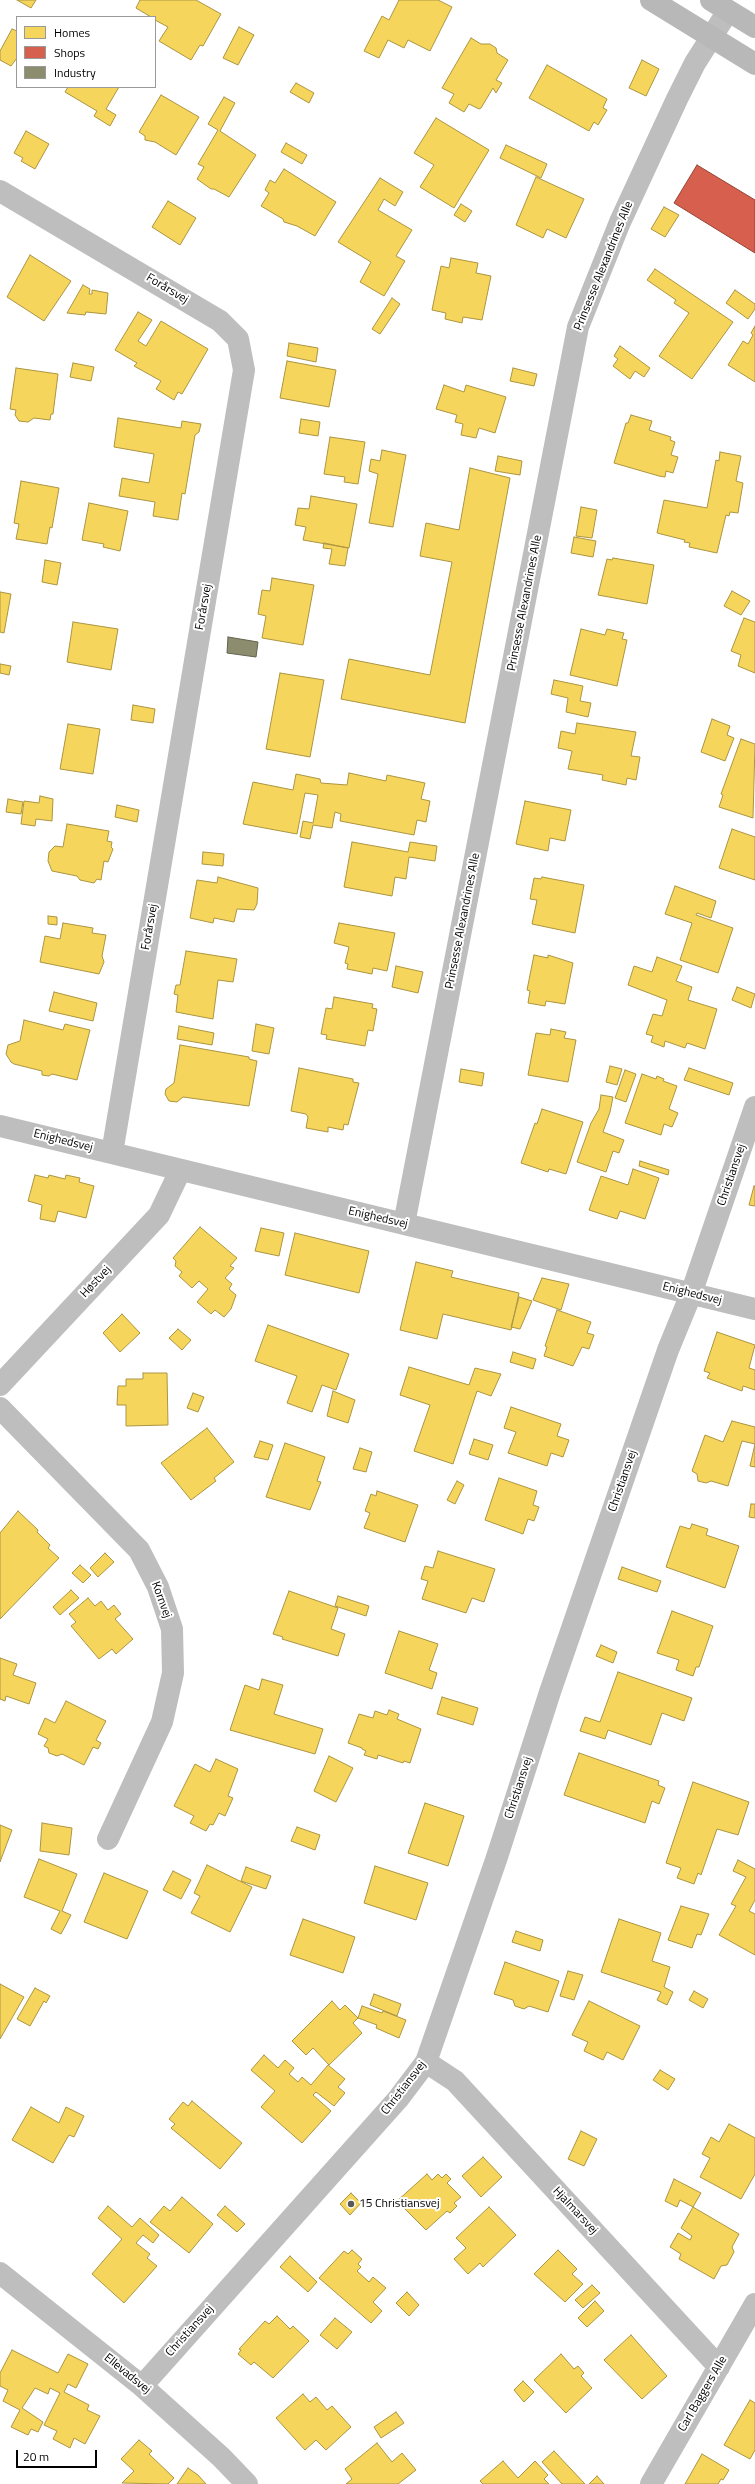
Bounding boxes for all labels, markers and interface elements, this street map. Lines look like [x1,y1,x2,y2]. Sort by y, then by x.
legend [16,16,156,88]
text: Homes [54,23,90,42]
text: Shops [54,43,85,62]
text: Industry [54,63,96,82]
street label: Prinsesse Alexandrines Alle [571,199,637,333]
street label: Forårsvej [143,271,191,307]
street label: Prinsesse Alexandrines Alle [505,534,545,672]
street label: Forårsvej [193,583,215,631]
street label: Prinsesse Alexandrines Alle [443,852,483,990]
street label: Forårsvej [139,903,161,951]
street label: Enighedsvej [32,1127,94,1155]
street label: Christiansvej [715,1142,749,1208]
street label: Enighedsvej [347,1204,409,1232]
street label: Høstvej [78,1263,114,1301]
street label: Enighedsvej [661,1280,723,1308]
street label: Christiansvej [606,1448,640,1514]
street label: Kornvej [148,1580,174,1620]
street label: Christiansvej [502,1755,536,1821]
street label: Christiansvej [378,2058,430,2118]
street label: Hjalmarsvej [549,2184,601,2238]
place label: 15 Christiansvej [359,2197,440,2211]
marker: 15 Christiansvej [346,2199,356,2209]
street label: Christiansvej [163,2302,217,2360]
street label: Ellevadsvej [101,2351,153,2397]
street label: Carl Baggers Alle [676,2354,730,2434]
scale bar [18,2442,99,2468]
text: 20 m [23,2447,49,2466]

